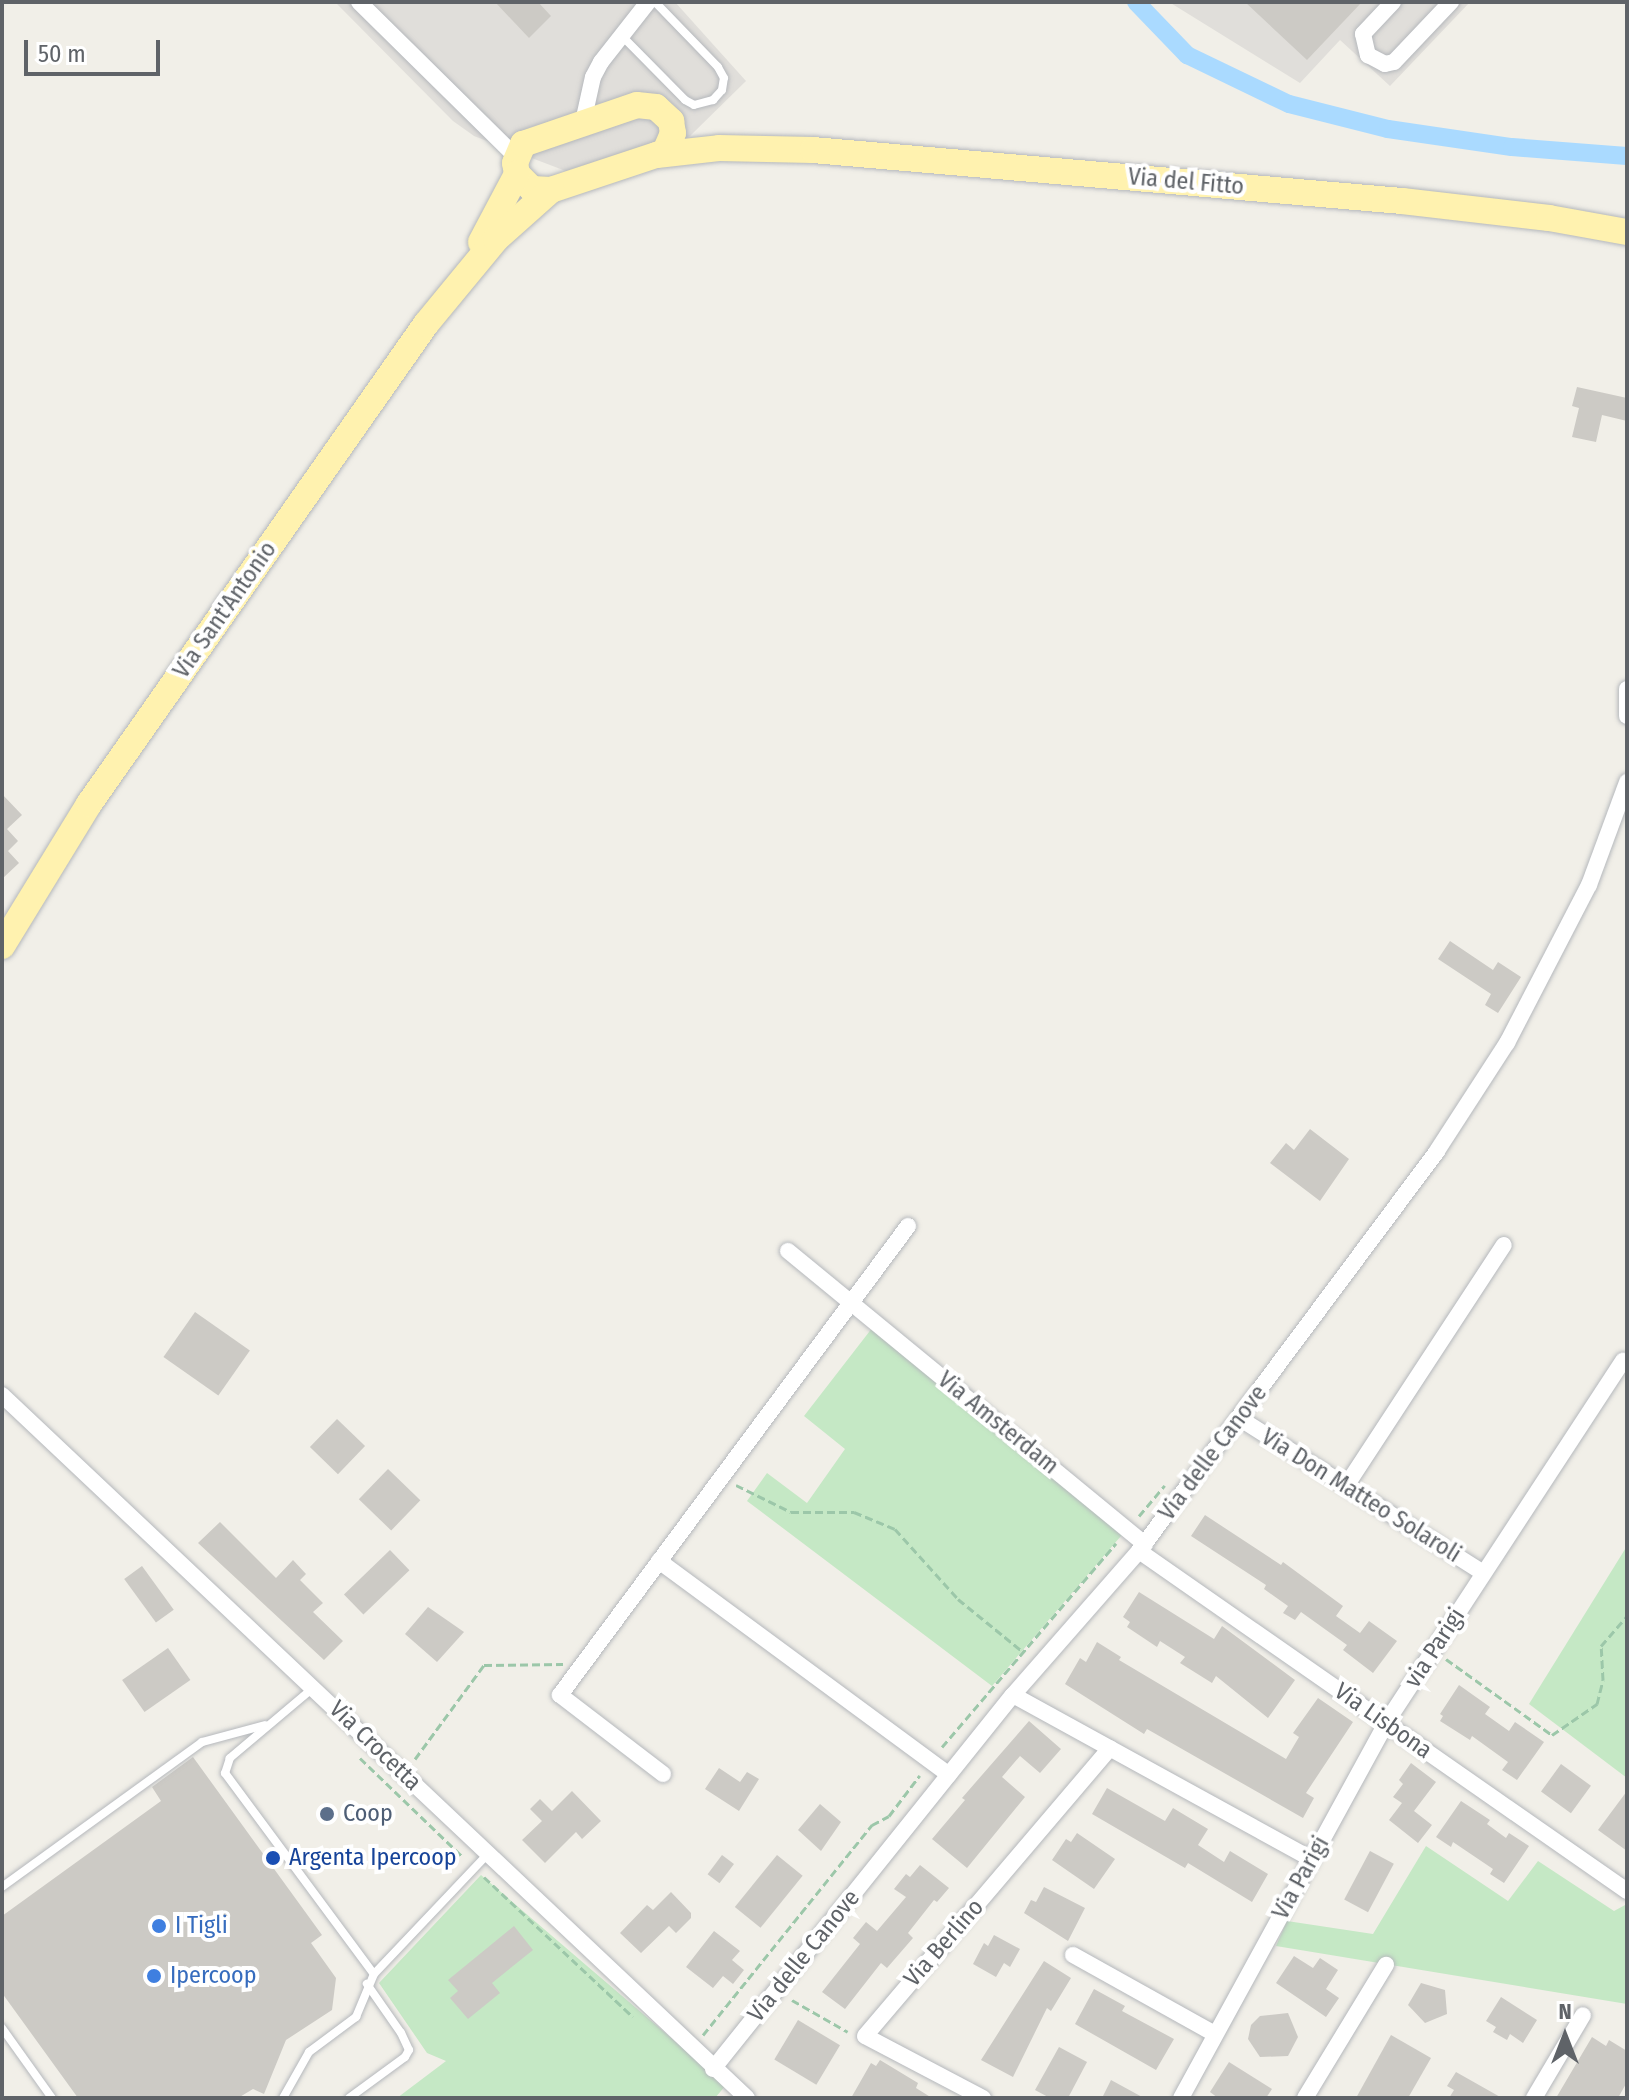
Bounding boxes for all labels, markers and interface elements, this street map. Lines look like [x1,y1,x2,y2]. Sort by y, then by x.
scale bar [28,24,164,74]
text: 50 m [38,40,86,68]
street label: Via del Fitto [1127,163,1245,201]
street label: Via Sant'Antonio [167,536,283,684]
street label: Via Amsterdam [932,1366,1064,1480]
street label: Via delle Canove [1153,1380,1273,1526]
street label: Via Don Matteo Solaroli [1256,1423,1466,1569]
street label: via Parigi [1399,1603,1471,1693]
street label: Via Lisbona [1329,1677,1437,1765]
street label: Via Crocetta [323,1695,427,1797]
place label: Coop [343,1800,393,1828]
marker: Coop [318,1805,336,1823]
street label: Via Parigi [1266,1831,1336,1925]
place label: Argenta Ipercoop [289,1844,457,1872]
marker: Argenta Ipercoop [264,1849,282,1867]
street label: Via delle Canove [742,1884,866,2028]
street label: Via Berlino [898,1893,990,1993]
place label: I Tigli [175,1912,228,1940]
marker: I Tigli [150,1917,168,1935]
place label: Ipercoop [170,1962,256,1990]
marker: Ipercoop [145,1967,163,1985]
north arrow [1525,1996,1605,2076]
text: N [1558,1998,1572,2025]

